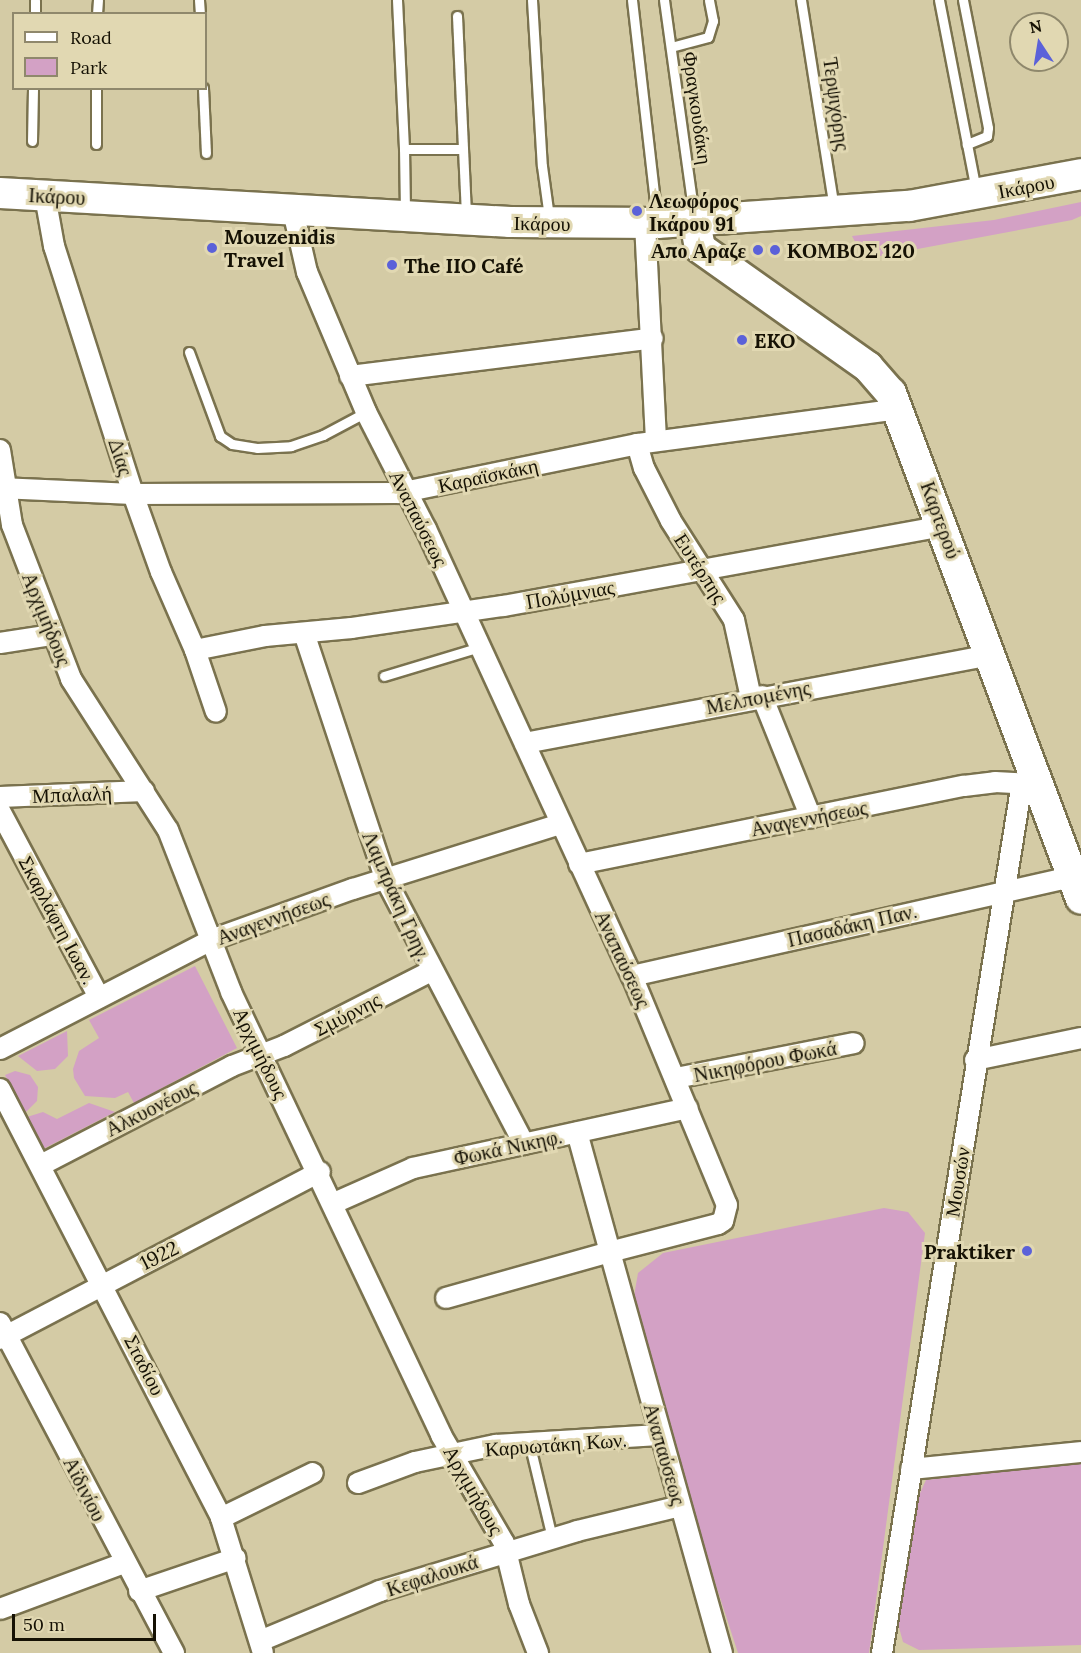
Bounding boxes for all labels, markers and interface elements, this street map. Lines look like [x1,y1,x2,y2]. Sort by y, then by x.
legend [12,12,207,90]
north arrow [1009,12,1069,72]
text: N [1028,15,1044,37]
text: Road [70,26,112,49]
street label: Φραγκουδάκη [678,50,718,166]
text: Park [70,56,107,79]
street label: Τερψιχόρης [819,56,855,152]
street label: Ικάρου [996,169,1056,203]
street label: Ικάρου [28,183,86,209]
place label: Λεωφόρος Ικάρου 91 [649,188,738,235]
marker: Λεωφόρος Ικάρου 91 [630,204,644,218]
street label: Ικάρου [513,211,571,235]
place label: Mouzenidis Travel [224,225,335,272]
place label: Απο Αραζε [651,238,746,262]
place label: ΚΟΜΒΟΣ 120 [787,238,915,262]
marker: Mouzenidis Travel [205,241,219,255]
marker: Απο Αραζε [751,243,765,257]
marker: ΚΟΜΒΟΣ 120 [768,243,782,257]
place label: The IIO Café [404,253,524,277]
marker: The IIO Café [385,258,399,272]
place label: EKO [754,328,795,352]
marker: EKO [735,333,749,347]
street label: Δίας [104,435,138,479]
street label: Καραϊσκάκη [436,453,540,497]
street label: Αναπαύσεως [385,466,453,570]
street label: Καρτερού [916,478,966,562]
street label: Ευτέρπης [670,529,732,607]
street label: Αρχιμήδους [17,569,77,669]
street label: Πολύμνιας [524,574,616,614]
street label: Μελπομένης [704,675,812,719]
street label: Μπαλαλή [32,781,112,807]
street label: Αναγεννήσεως [749,795,869,841]
street label: Λαμπράκη Γρηγ. [358,827,436,965]
street label: Σκαρλάφτη Ιωαν. [14,852,102,988]
street label: Αναγεννήσεως [213,887,333,949]
street label: Πασαδάκη Παν. [785,898,919,952]
street label: Αναπαύσεως [590,906,656,1012]
street label: Σμύρνης [310,987,384,1041]
street label: Αρχιμήδους [229,1003,293,1103]
street label: Νικηφόρου Φωκά [691,1035,839,1087]
street label: Αλκυονέους [101,1075,201,1141]
street label: Φωκά Νικηφ. [452,1124,564,1170]
street label: Μουσών [940,1145,974,1219]
street label: 1922 [136,1235,182,1275]
place label: Praktiker [924,1239,1015,1263]
marker: Praktiker [1020,1244,1034,1258]
street label: Σταδίου [120,1331,170,1399]
street label: Αναπαύσεως [639,1400,691,1508]
street label: Καρυωτάκη Κων. [484,1427,628,1461]
street label: Αρχιμήδους [439,1441,509,1539]
street label: Αϊδινίου [59,1453,111,1525]
street label: Κεφαλουκά [383,1549,481,1601]
scale bar [15,1602,159,1640]
text: 50 m [23,1613,65,1636]

